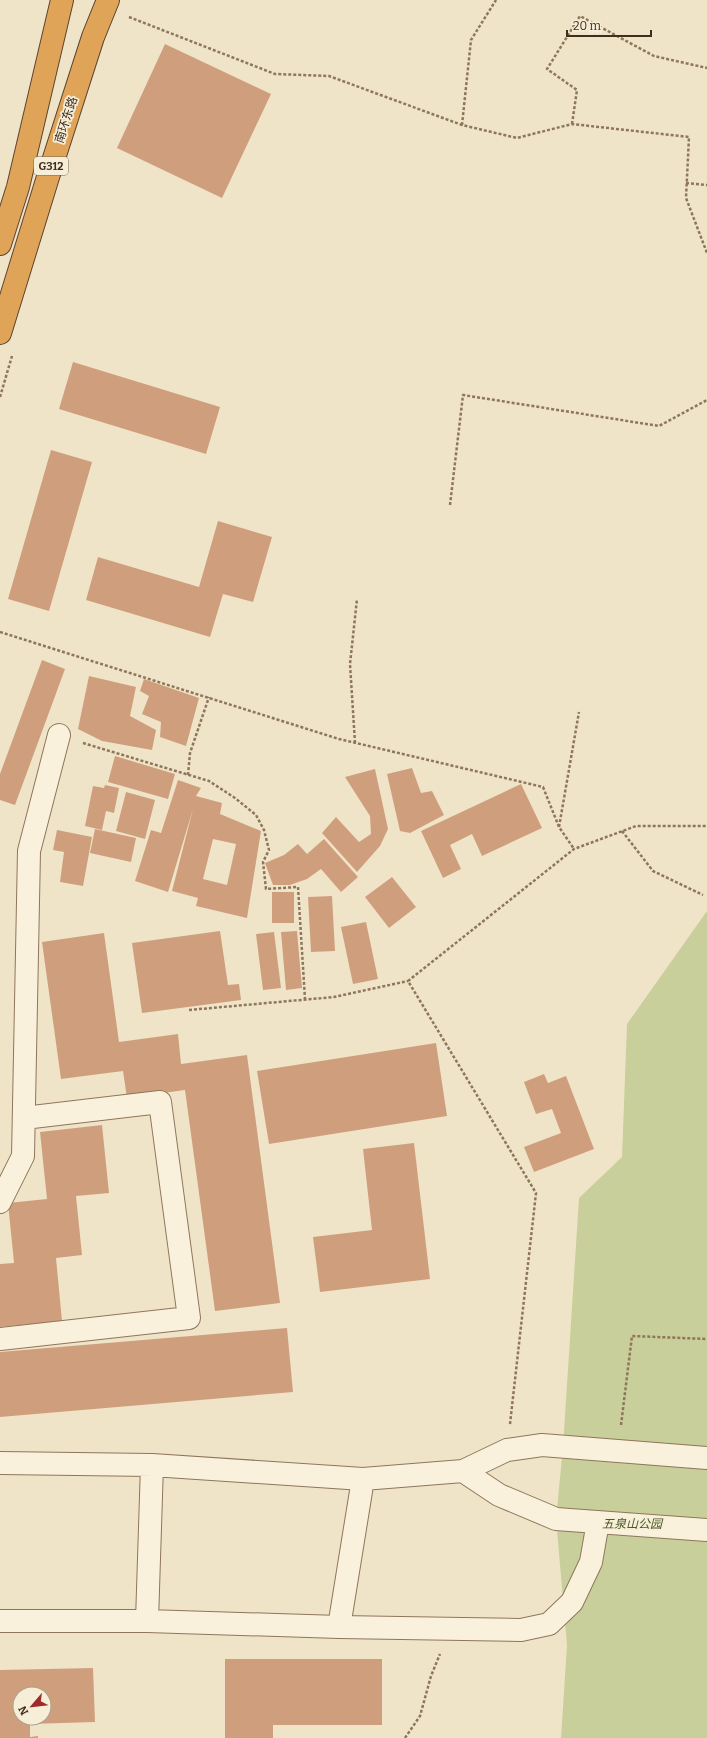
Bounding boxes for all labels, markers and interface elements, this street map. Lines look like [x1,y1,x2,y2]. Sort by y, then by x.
scale bar [567,12,651,38]
text: 20 m [573,19,602,33]
street label: 南环东路 [52,95,80,145]
road number: G312 [34,157,68,175]
park label: 五泉山公园 [602,1517,664,1531]
north arrow [12,1686,52,1726]
text: N [16,1703,31,1717]

